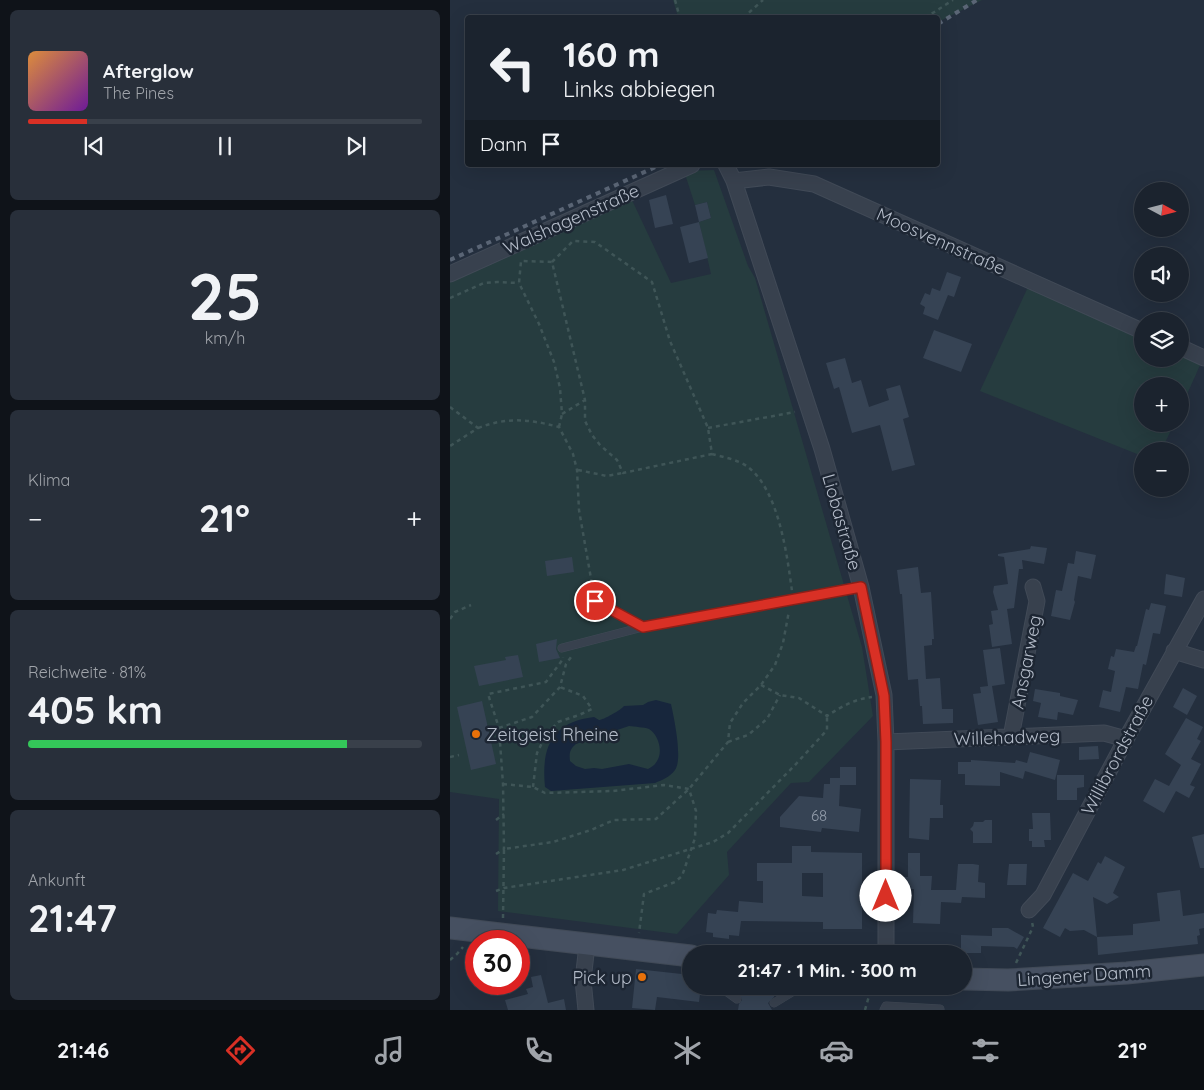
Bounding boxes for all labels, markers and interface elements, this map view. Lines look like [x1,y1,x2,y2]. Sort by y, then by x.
text: 160 m [563,32,660,76]
icon: left [480,35,545,100]
text: Afterglow [103,59,194,83]
text: Links abbiegen [563,75,716,103]
text: The Pines [103,83,174,103]
icon: arrive [537,130,565,158]
icon: previous [80,132,108,160]
icon: pause [211,132,239,160]
icon: next [342,132,370,160]
text: Dann [480,132,527,156]
street label: Walshagenstraße [499,179,643,259]
north arrow [1134,182,1189,238]
map controls [1134,182,1189,497]
street label: Moosvennstraße [873,202,1009,280]
button: sound [1134,247,1189,302]
text: 25 [188,255,262,336]
button: layers [1134,312,1189,367]
text: km/h [205,328,245,348]
button: + [1134,377,1189,432]
button: − [1134,442,1189,497]
text: Klima [28,470,70,490]
street label: Liobastraße [817,471,867,573]
text: 21° [199,494,250,542]
text: − [28,501,43,536]
text: + [406,501,422,536]
pin [574,580,616,622]
icon: arrive [581,587,609,615]
street label: Ansgarweg [1006,613,1046,711]
text: Reichweite · 81% [28,662,146,682]
text: 405 km [28,686,163,734]
street label: Willibrordstraße [1076,691,1158,819]
place label: Zeitgeist Rheine [486,723,619,746]
street label: Willehadweg [953,724,1061,750]
marker: Zeitgeist Rheine [470,728,482,740]
house number: 68 [811,806,827,825]
position arrow [859,869,911,921]
text: Ankunft [28,870,86,890]
text: 21:47 [28,894,117,942]
speed limit sign: 30 [465,930,530,995]
text: 21:47 · 1 Min. · 300 m [737,958,917,982]
street label: Lingener Damm [1016,959,1152,991]
place label: Pick up [572,966,632,989]
marker: Pick up [636,971,648,983]
icon: directions [223,1033,258,1068]
icon: music [372,1033,407,1068]
icon: phone [521,1033,556,1068]
icon: climate [670,1033,705,1068]
icon: car [819,1033,854,1068]
icon: filters [968,1033,1003,1068]
text: 21:46 [57,1036,109,1064]
text: 21° [1117,1036,1147,1064]

